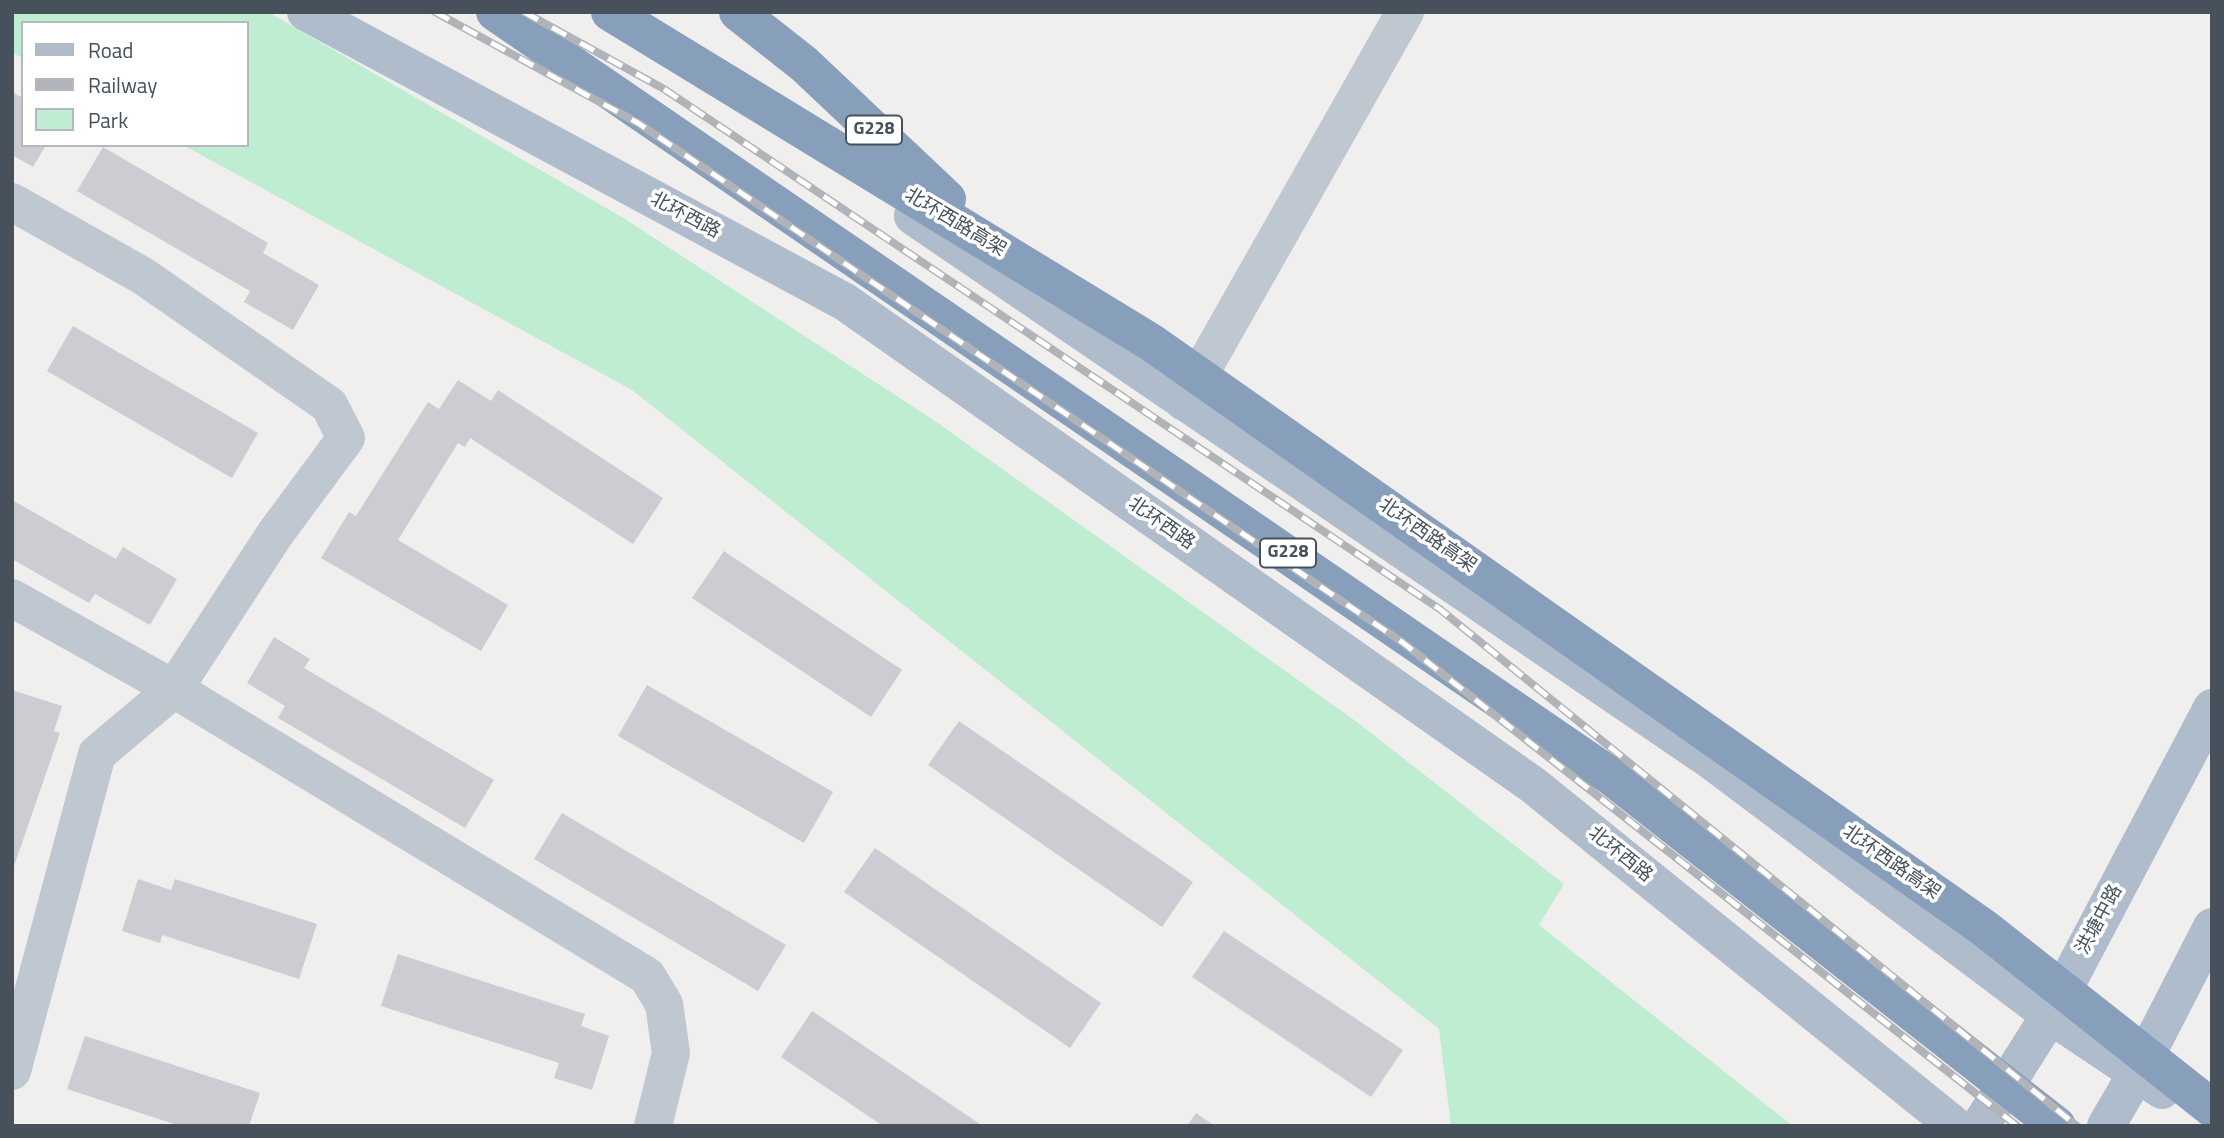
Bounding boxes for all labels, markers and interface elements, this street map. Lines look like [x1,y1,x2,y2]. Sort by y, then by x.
legend [21,21,248,147]
text: Road [88,34,133,66]
text: Railway [88,69,157,101]
text: Park [88,104,128,136]
road number: G228 [846,116,902,145]
street label: 北环西路高架 [900,184,1010,262]
street label: 北环西路 [646,188,724,244]
street label: 北环西路 [1123,493,1199,555]
street label: 北环西路高架 [1374,494,1480,578]
road number: G228 [1260,538,1316,568]
street label: 北环西路高架 [1838,821,1944,905]
street label: 北环西路 [1583,822,1657,888]
street label: 洪塘中路 [2072,881,2128,959]

